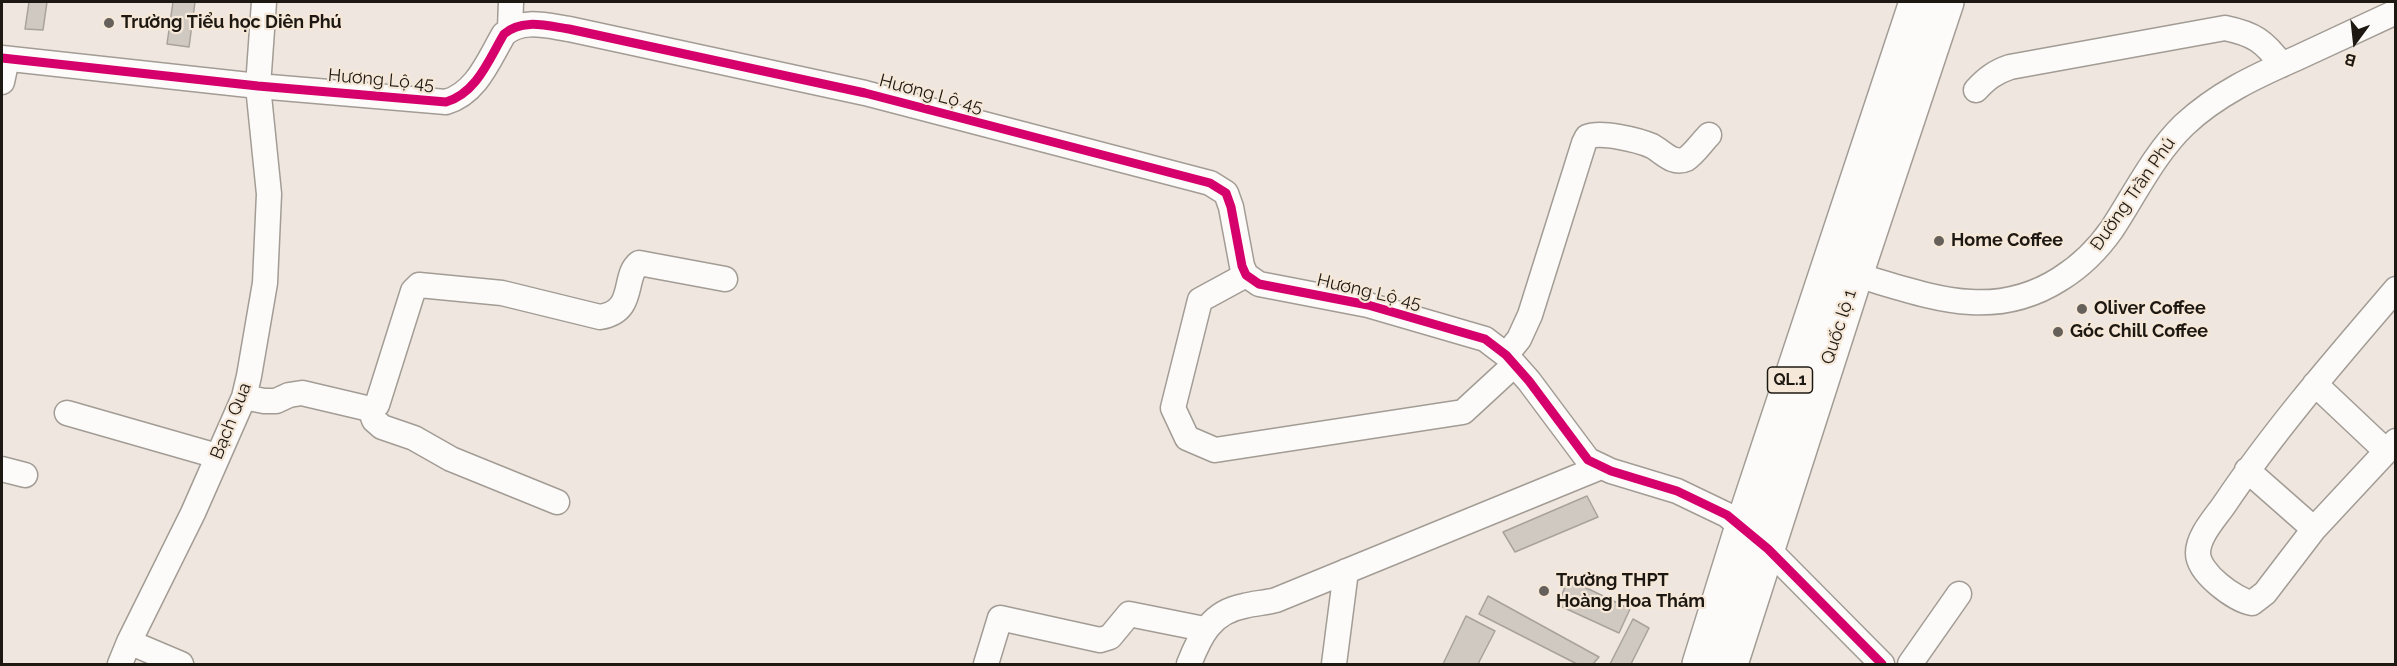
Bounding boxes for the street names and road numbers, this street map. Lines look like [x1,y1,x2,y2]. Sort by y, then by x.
street label: Hương Lộ 45 [327,65,435,95]
street label: Hương Lộ 45 [877,70,985,118]
street label: Đường Trần Phú [2086,133,2180,255]
street label: Hương Lộ 45 [1315,270,1423,314]
street label: Quốc lộ 1 [1817,287,1861,367]
road number: QL.1 [1768,367,1812,393]
street label: Bạch Qua [206,380,256,462]

